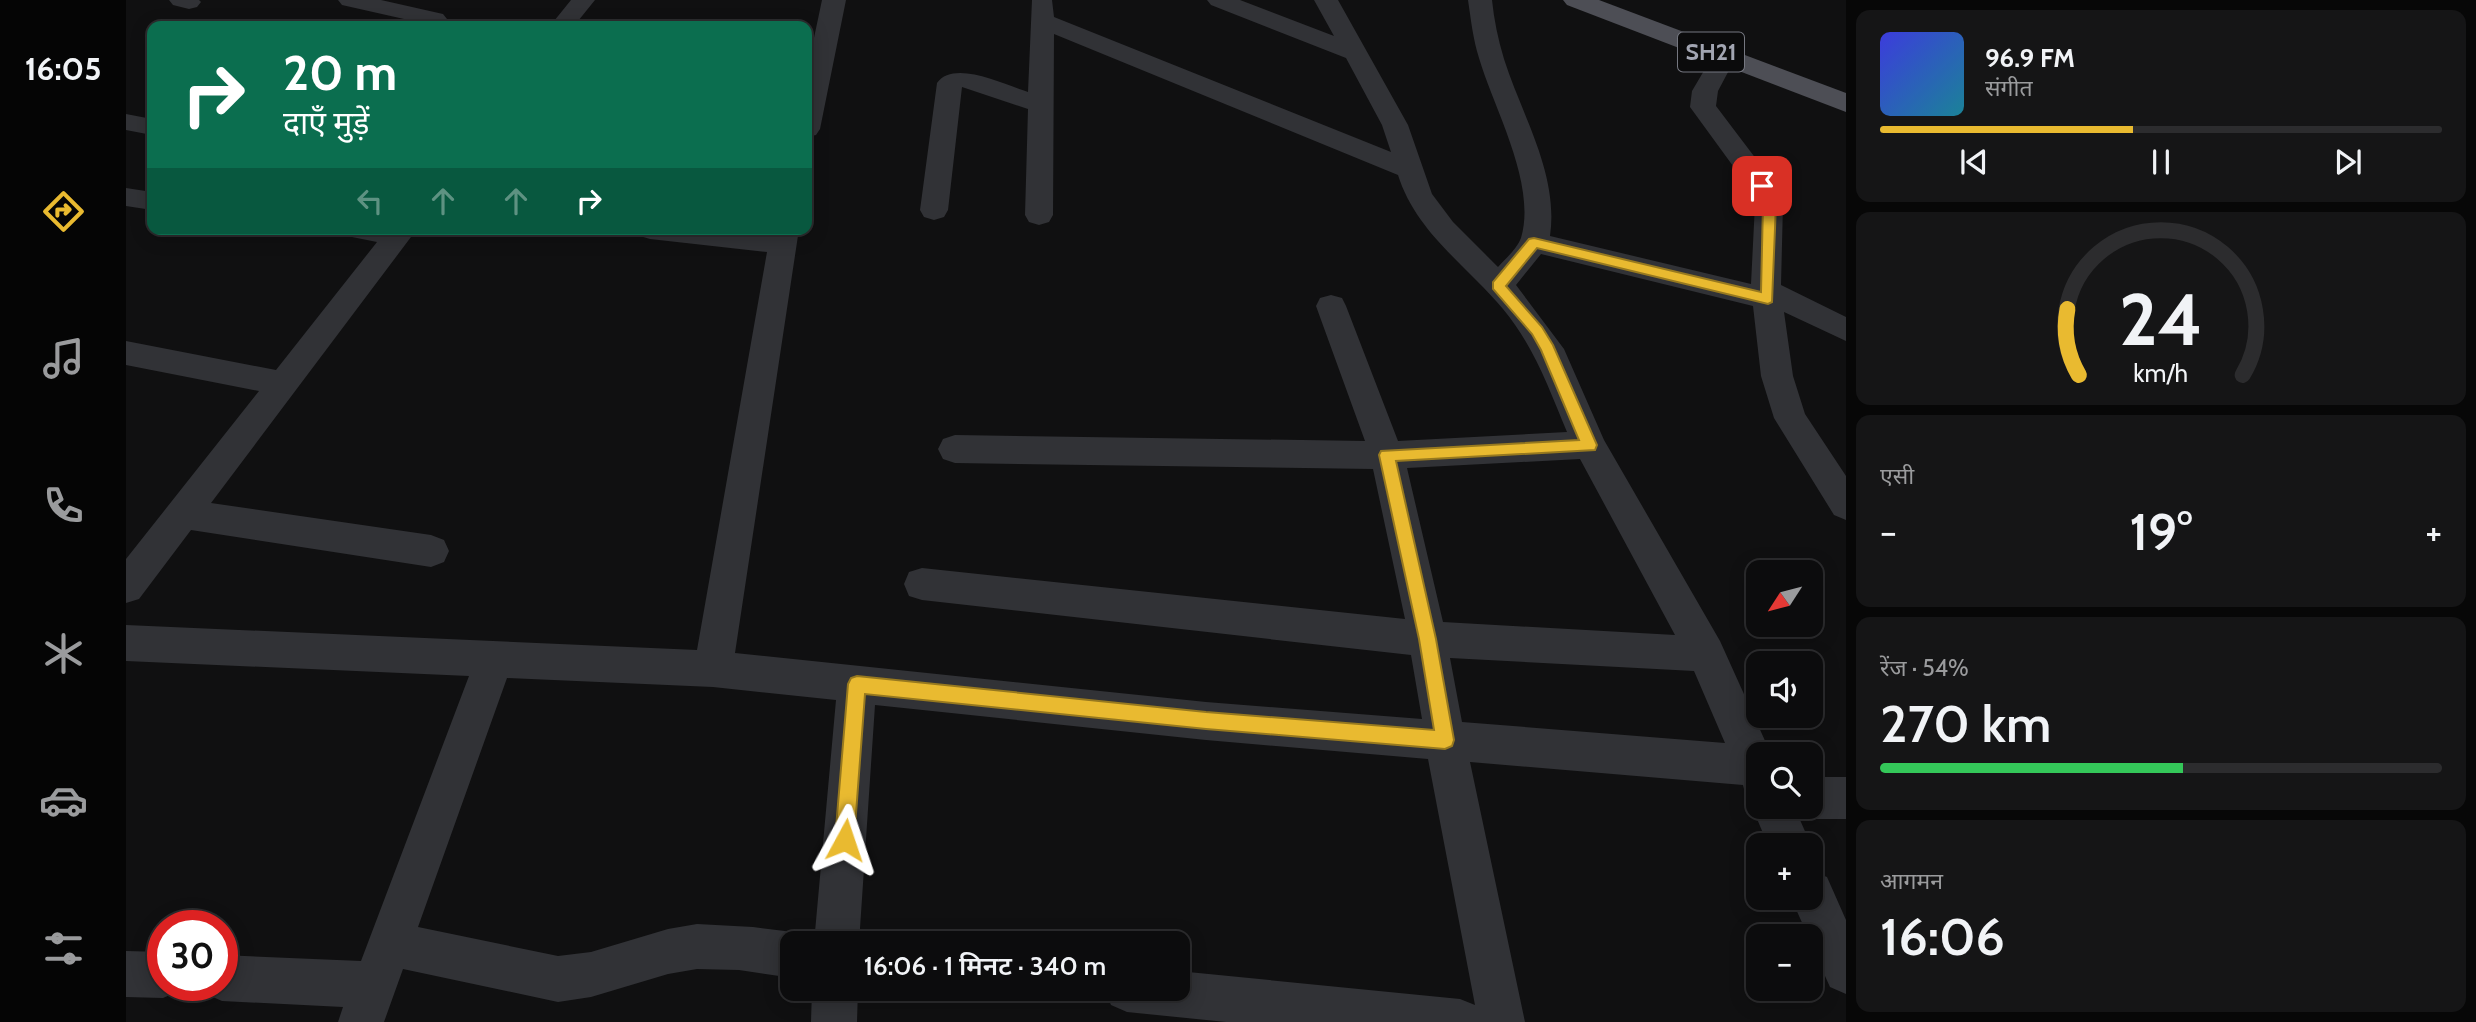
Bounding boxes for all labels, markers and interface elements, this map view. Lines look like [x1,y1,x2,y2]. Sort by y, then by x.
road number: SH21 [1678,32,1744,72]
text: 96.9 FM [1985,42,2075,74]
text: 20 m [283,43,397,102]
text: 16:05 [25,49,101,88]
icon: right [168,49,259,140]
text: संगीत [1985,74,2033,102]
text: दाएँ मुड़ें [283,103,369,142]
icon: previous [1955,143,1993,181]
icon: pause [2142,143,2180,181]
icon: next [2329,143,2367,181]
pin [1732,156,1792,216]
icon: arrive [1743,167,1781,205]
icon: left [351,182,389,220]
icon: ahead [424,182,462,220]
icon: ahead [497,182,535,220]
icon: right [570,182,608,220]
icon: directions [39,187,88,236]
text: 24 [2119,275,2203,363]
icon: music [39,334,88,383]
text: km/h [2134,357,2188,387]
text: एसी [1880,462,1914,490]
icon: phone [39,481,88,530]
text: 19° [2130,500,2192,563]
text: − [1880,508,1897,555]
text: + [2425,508,2442,555]
north arrow [1746,560,1824,637]
map controls [1746,560,1823,1001]
icon: climate [39,629,88,678]
button: sound [1746,651,1823,728]
text: रेंज · 54% [1880,654,1969,682]
text: 270 km [1880,692,2051,755]
button: search [1746,742,1823,819]
icon: car [39,776,88,825]
position arrow [808,803,882,877]
button: + [1746,833,1823,910]
text: आगमन [1880,867,1943,895]
text: 16:06 [1880,905,2005,968]
speed limit sign: 30 [147,910,238,1001]
icon: filters [39,924,88,973]
button: − [1746,924,1823,1001]
text: 16:06 · 1 मिनट · 340 m [864,950,1106,982]

